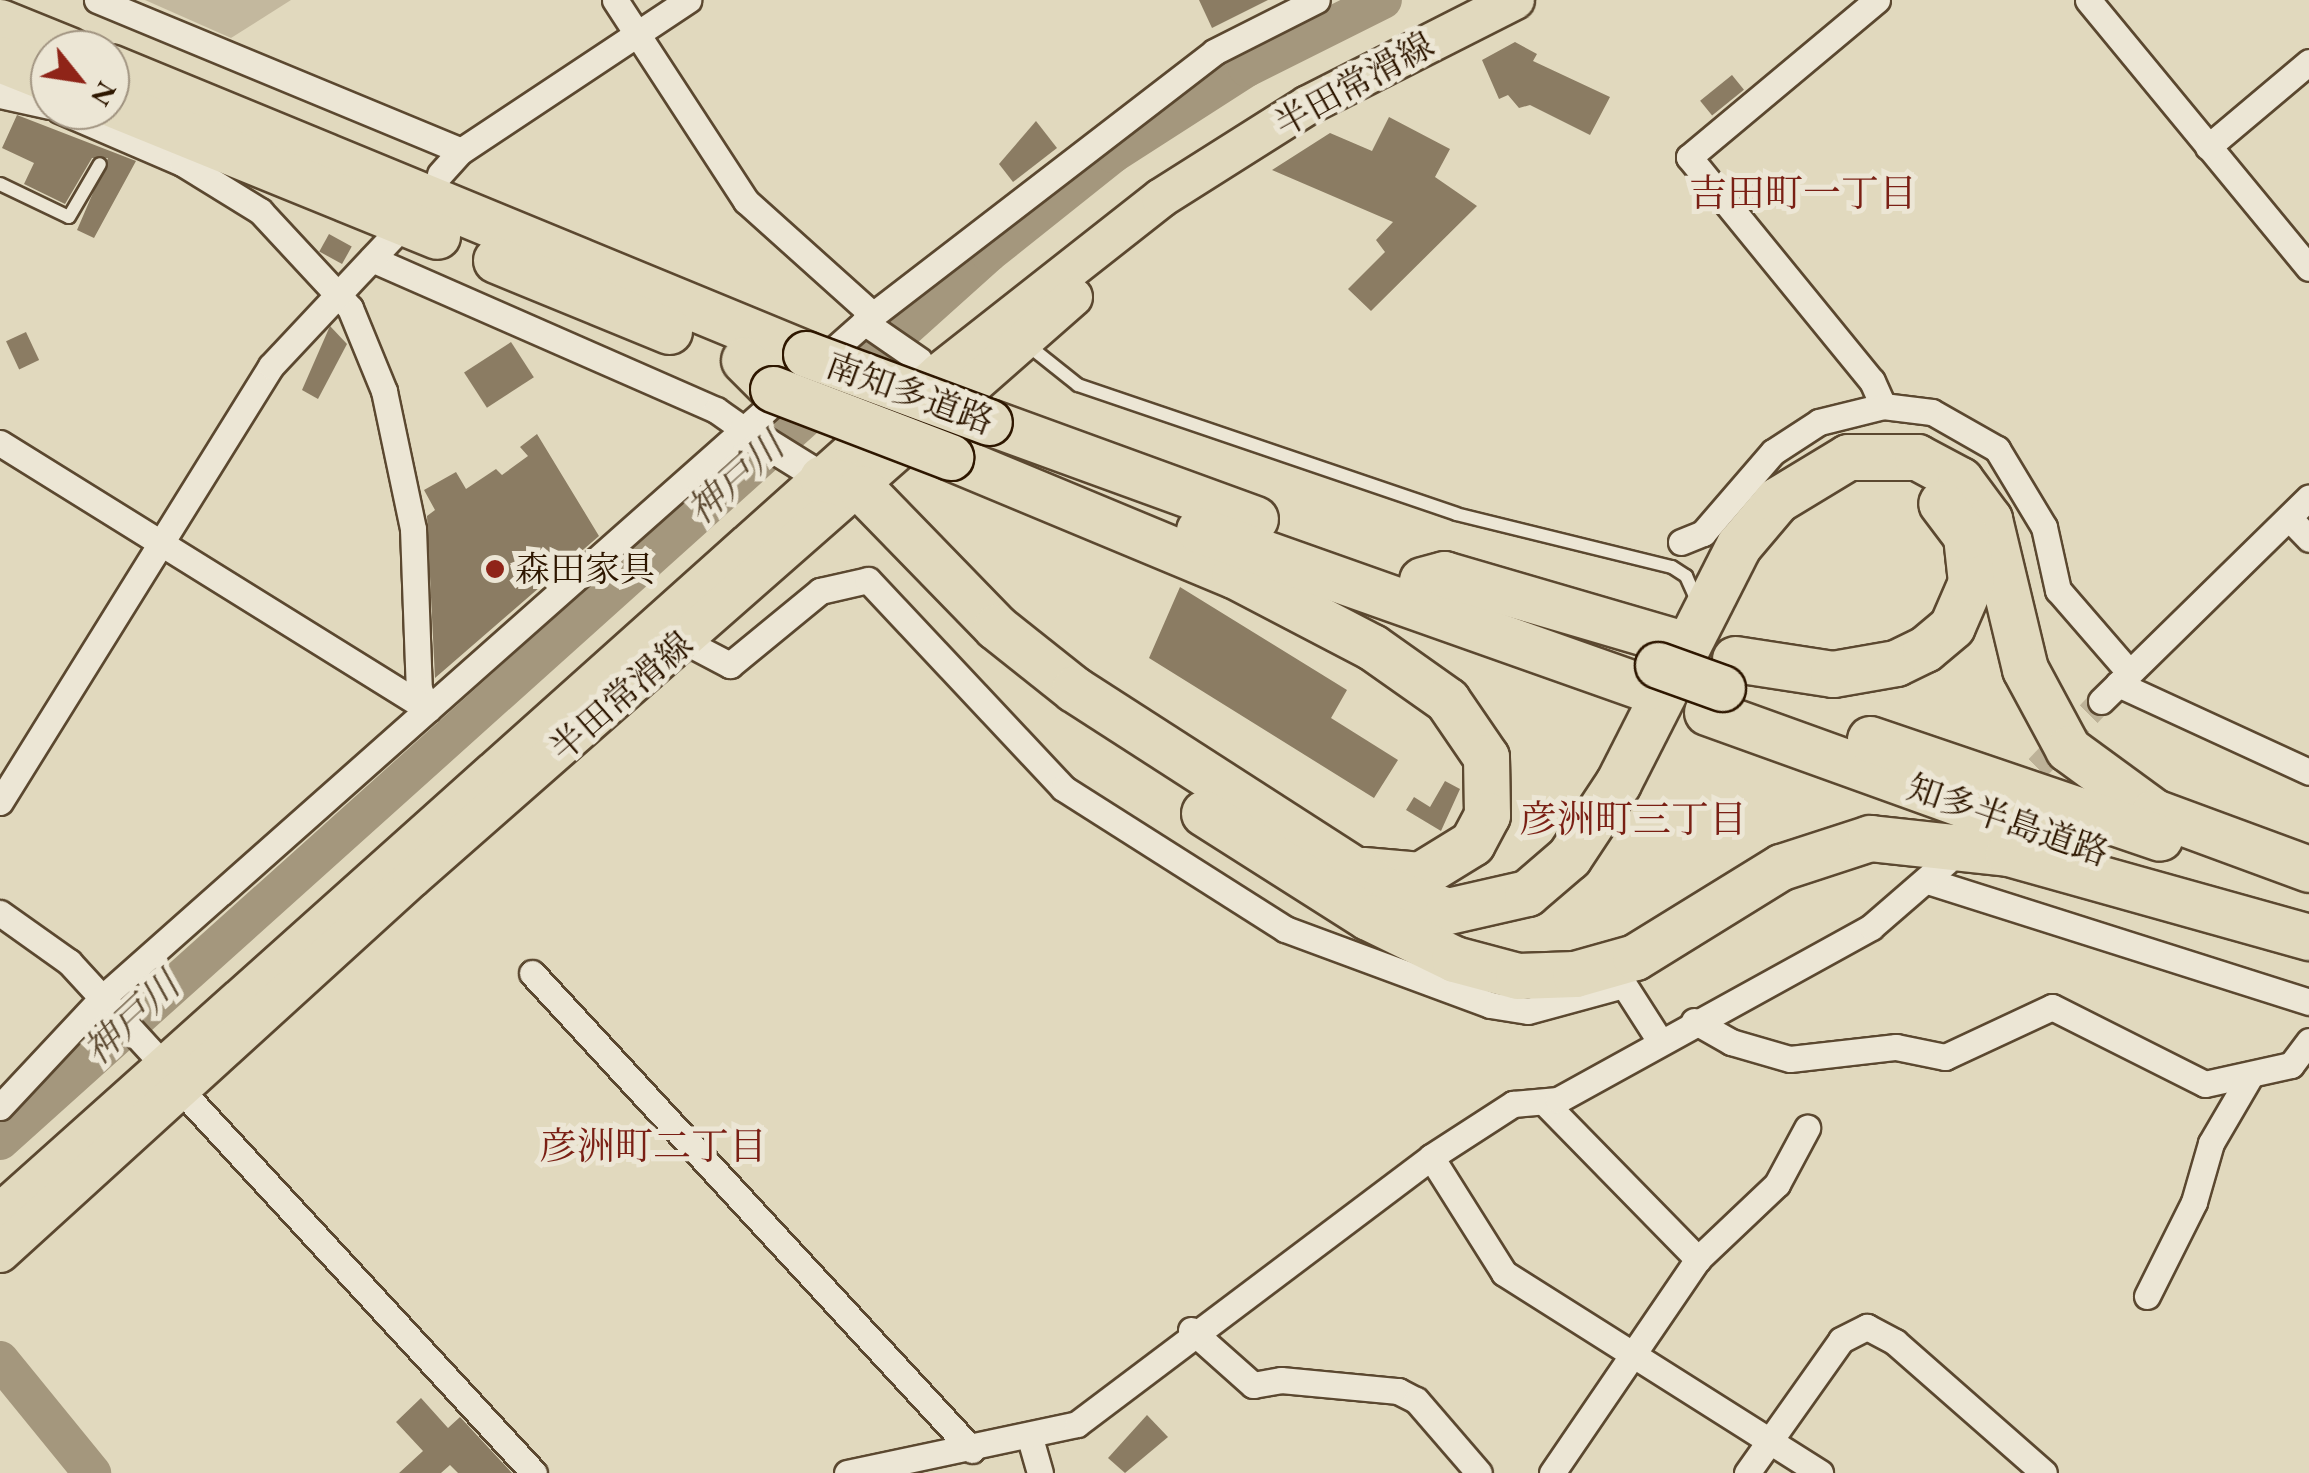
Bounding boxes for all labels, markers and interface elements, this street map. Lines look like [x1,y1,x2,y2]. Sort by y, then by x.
street label: 半田常滑線 [1267,23,1441,145]
north arrow [30,30,130,130]
text: N [83,75,126,113]
district label: 吉田町一丁目 [1689,170,1917,216]
street label: 南知多道路 [821,343,999,443]
water label: 神戸川 [677,423,793,533]
place label: 森田家具 [515,548,655,590]
marker: 森田家具 [484,558,506,580]
street label: 半田常滑線 [541,623,701,769]
street label: 知多半島道路 [1902,766,2114,874]
district label: 彦洲町三丁目 [1519,796,1747,842]
water label: 神戸川 [74,962,188,1074]
district label: 彦洲町二丁目 [539,1123,767,1169]

